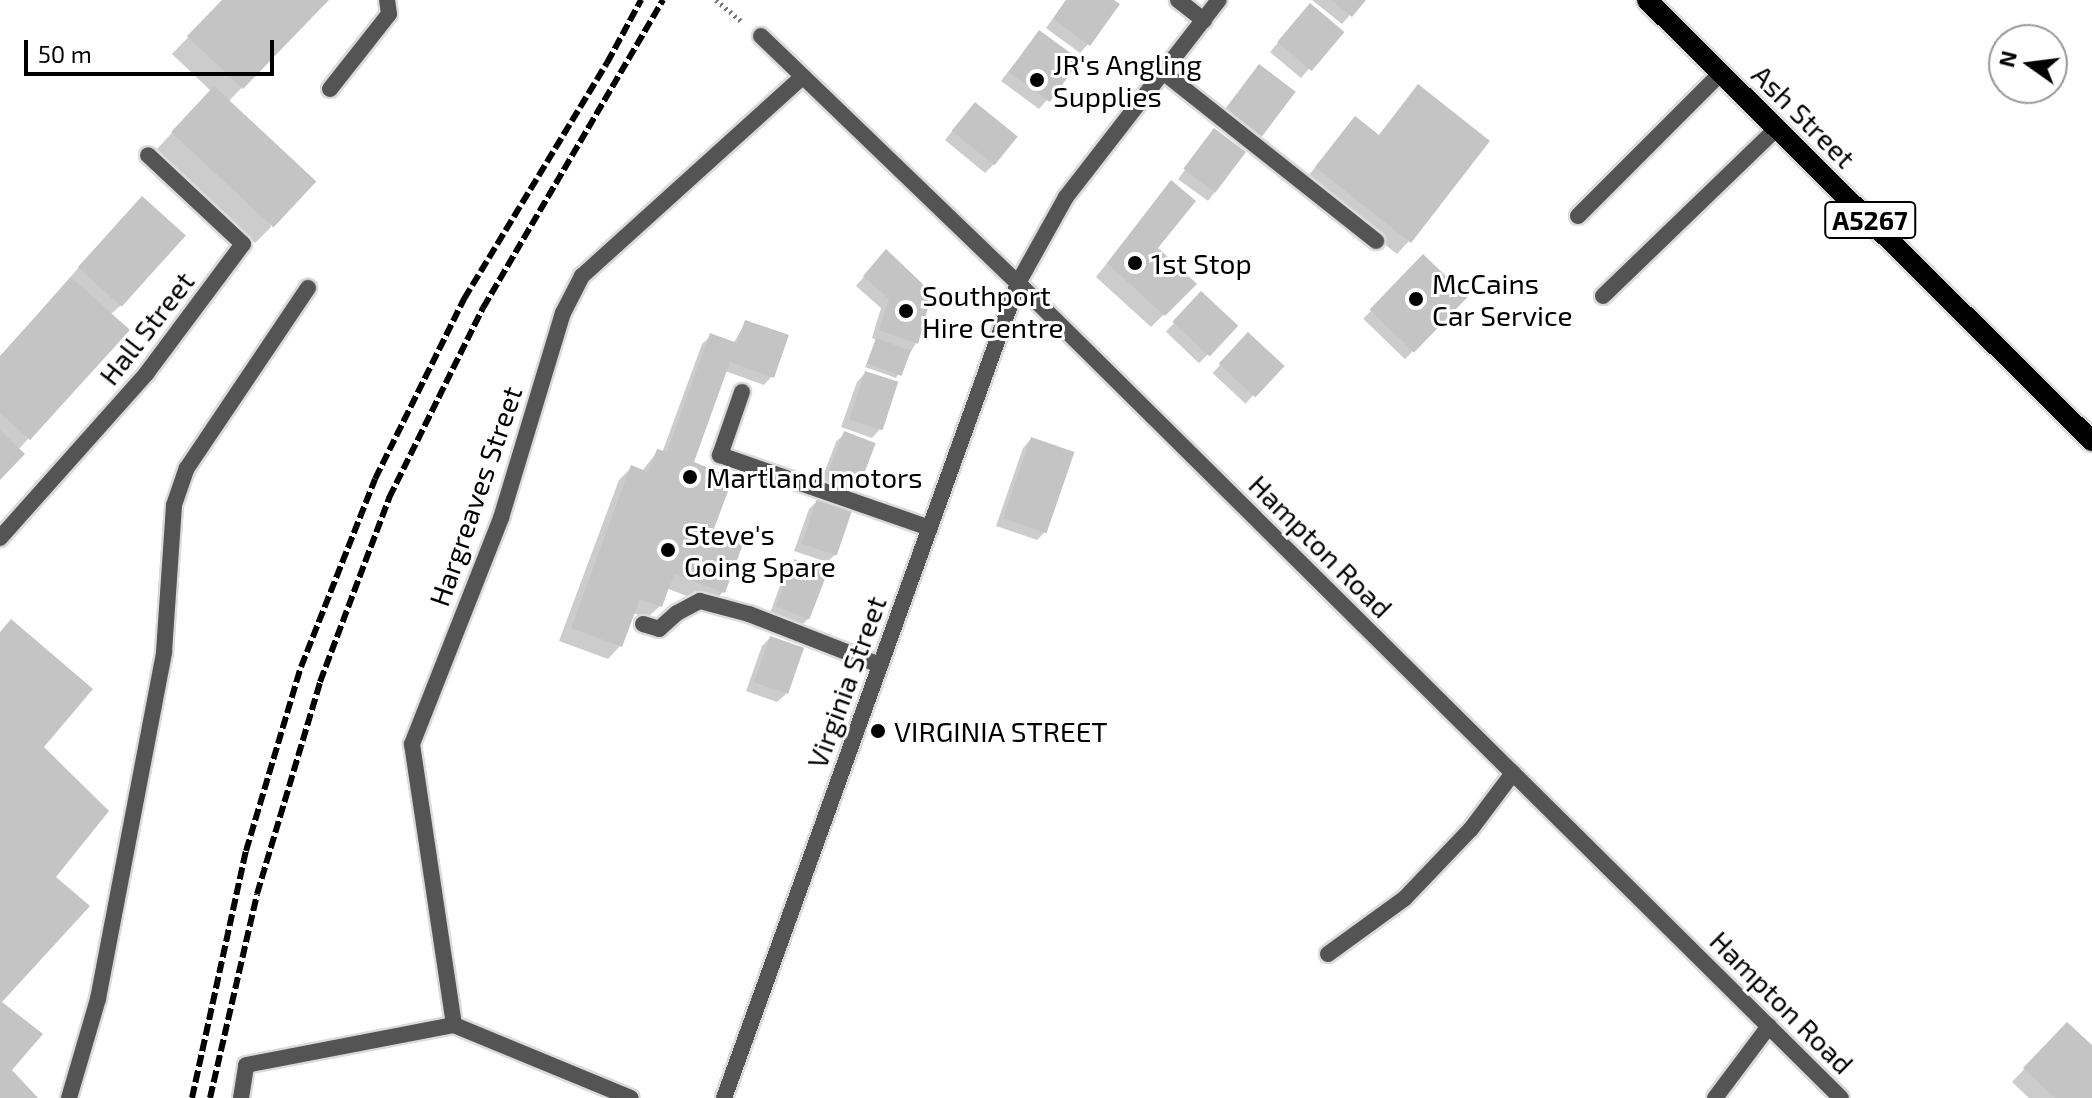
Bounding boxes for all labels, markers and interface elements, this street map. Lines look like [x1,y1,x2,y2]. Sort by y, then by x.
scale bar [28,24,278,74]
north arrow [1988,24,2068,104]
text: 50 m [38,39,92,68]
place label: JR's Angling Supplies [1053,47,1203,113]
text: N [1992,48,2021,70]
street label: Ash Street [1745,57,1863,175]
marker: JR's Angling Supplies [1028,71,1046,89]
road number: A5267 [1824,198,1916,242]
place label: 1st Stop [1151,246,1252,280]
marker: 1st Stop [1126,254,1144,272]
street label: Hall Street [91,265,201,391]
place label: McCains Car Service [1432,266,1573,332]
place label: Southport Hire Centre [922,278,1064,344]
marker: McCains Car Service [1407,290,1425,308]
marker: Southport Hire Centre [897,302,915,320]
street label: Hargreaves Street [422,382,528,610]
place label: Martland motors [706,460,922,494]
marker: Martland motors [681,468,699,486]
street label: Hampton Road [1243,468,1399,624]
place label: Steve's Going Spare [684,517,836,583]
marker: Steve's Going Spare [659,541,677,559]
street label: Virginia Street [799,592,893,772]
place label: VIRGINIA STREET [894,714,1108,748]
marker: VIRGINIA STREET [869,722,887,740]
street label: Hampton Road [1704,924,1860,1080]

